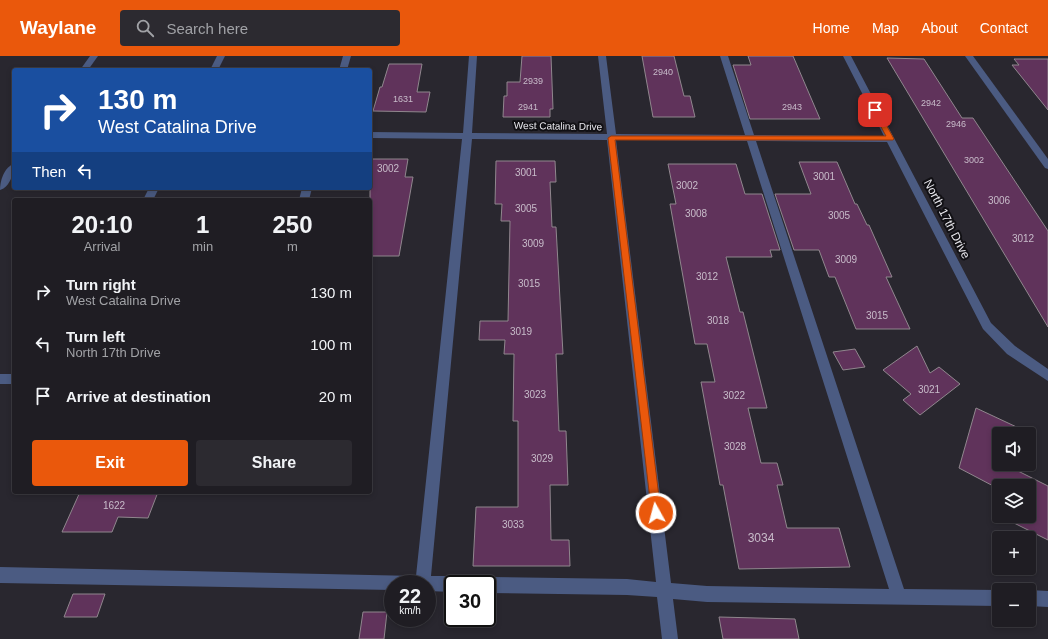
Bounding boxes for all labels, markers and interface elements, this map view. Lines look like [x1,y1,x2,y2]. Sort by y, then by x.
search box [120,10,400,46]
text: Waylane [20,17,96,38]
icon: search [134,17,156,39]
text: Search here [166,20,248,37]
text: Home [813,20,850,36]
text: Map [872,20,899,36]
text: About [921,20,958,36]
text: Contact [980,20,1028,36]
house number: 2940 [653,67,673,77]
house number: 2939 [523,76,543,86]
icon: right [32,84,84,136]
text: 130 m [98,84,177,115]
pin [858,93,892,127]
house number: 1631 [393,94,413,104]
house number: 2942 [921,98,941,108]
icon: arrive [864,99,886,121]
house number: 2941 [518,102,538,112]
house number: 2943 [782,102,802,112]
text: West Catalina Drive [98,117,257,137]
house number: 2946 [946,119,966,129]
street label: West Catalina Drive [514,120,603,132]
house number: 3002 [964,155,984,165]
icon: left [74,160,96,182]
text: Then [32,163,66,180]
house number: 3002 [377,163,400,174]
house number: 3001 [515,167,538,178]
house number: 3001 [813,171,836,182]
street label: North 17th Drive [921,177,973,261]
house number: 3002 [676,180,699,191]
house number: 3006 [988,195,1011,206]
house number: 3005 [515,203,538,214]
house number: 3008 [685,208,708,219]
house number: 3005 [828,210,851,221]
text: 20:10 [71,211,133,238]
text: 1 [196,211,209,238]
text: 250 [273,211,313,238]
house number: 3012 [1012,233,1035,244]
house number: 3009 [522,238,545,249]
text: Arrival [84,239,121,254]
text: min [192,239,213,254]
text: m [287,239,298,254]
house number: 3009 [835,254,858,265]
house number: 3012 [696,271,719,282]
text: Turn right [66,276,136,293]
house number: 3015 [518,278,541,289]
icon: right [32,281,54,303]
text: 130 m [310,284,352,301]
text: West Catalina Drive [66,293,181,308]
house number: 3015 [866,310,889,321]
house number: 3018 [707,315,730,326]
house number: 3019 [510,326,533,337]
text: Turn left [66,328,125,345]
icon: left [32,333,54,355]
text: 100 m [310,336,352,353]
text: North 17th Drive [66,345,161,360]
house number: 3021 [918,384,941,395]
icon: arrive [32,385,54,407]
text: Arrive at destination [66,388,211,405]
text: 20 m [319,388,352,405]
house number: 3023 [524,389,547,400]
house number: 3022 [723,390,746,401]
map controls [992,427,1036,627]
button: sound [992,427,1036,471]
button: Exit [32,440,188,486]
button: Share [196,440,352,486]
house number: 3028 [724,441,747,452]
house number: 3029 [531,453,554,464]
button: layers [992,479,1036,523]
position arrow [635,492,677,534]
house number: 1622 [103,500,126,511]
house number: 3033 [502,519,525,530]
house number: 3034 [748,531,775,545]
button: + [992,531,1036,575]
speed limit sign: 30 [444,575,496,627]
button: − [992,583,1036,627]
text: 22 [399,585,421,607]
text: km/h [399,605,421,616]

